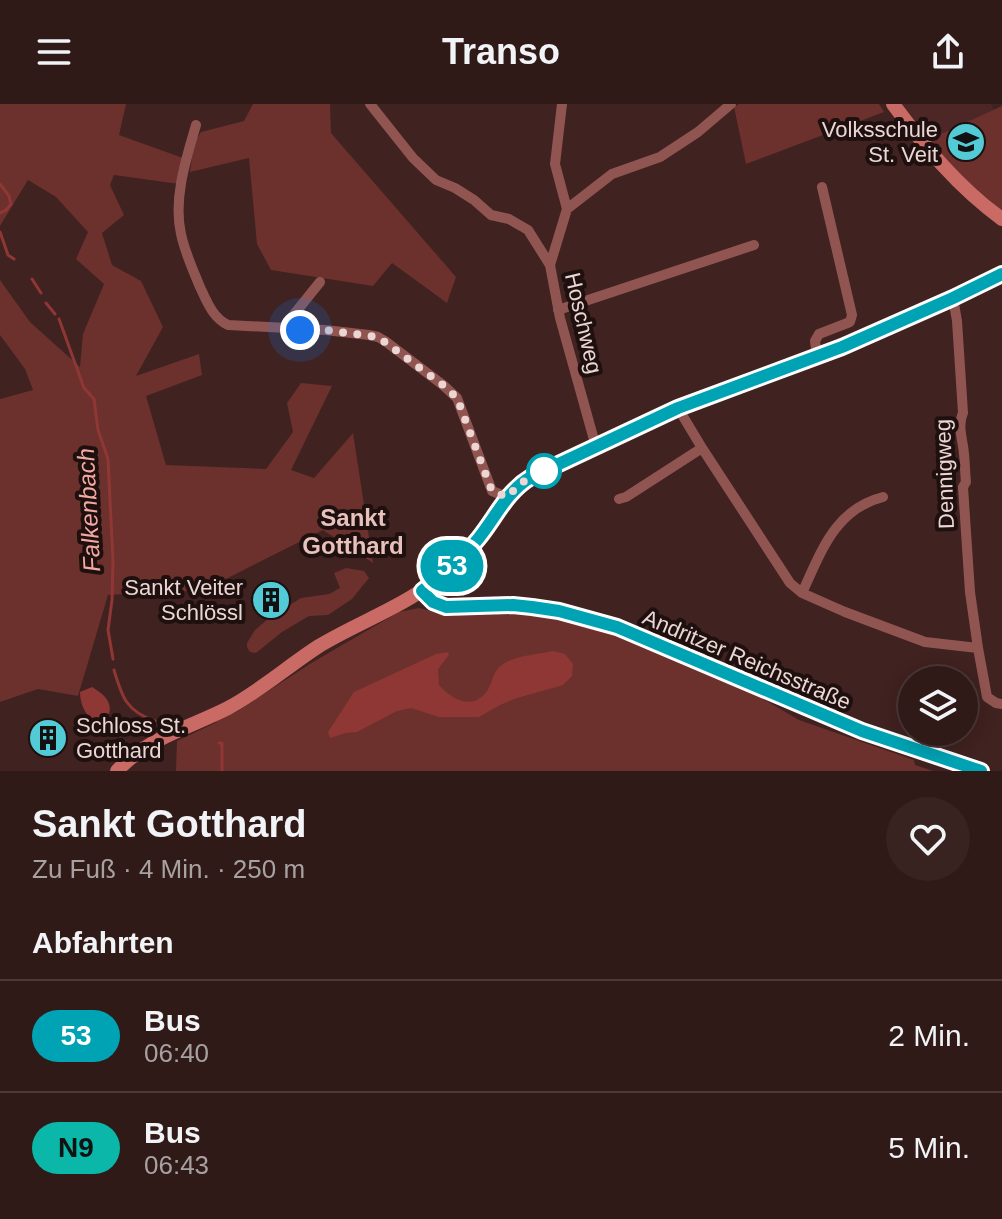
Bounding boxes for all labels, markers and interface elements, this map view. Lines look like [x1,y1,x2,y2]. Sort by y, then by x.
icon: menu [32,30,76,74]
icon: share [926,30,970,74]
text: Transo [442,31,560,72]
place label: Volksschule St. Veit [822,117,938,167]
school or university icon: Volksschule St. Veit [945,121,987,163]
street label: Hoschweg [560,270,607,376]
your location [280,310,320,350]
street label: Dennigweg [930,419,959,529]
water label: Falkenbach [72,447,105,573]
unlabelled marker [527,454,561,488]
district label: Sankt Gotthard [302,504,404,559]
line badge: 53 [416,540,488,592]
text: 53 [436,550,468,581]
place label: Sankt Veiter Schlössl [124,575,243,625]
building icon: Sankt Veiter Schlössl [250,579,292,621]
street label: Andritzer Reichsstraße [639,604,855,715]
map controls [898,666,978,746]
button: layers [898,666,978,746]
place label: Schloss St. Gotthard [76,713,186,763]
building icon: Schloss St. Gotthard [27,717,69,759]
button: heart [886,797,970,881]
text: Sankt Gotthard [32,803,306,845]
text: Zu Fuß · 4 Min. · 250 m [32,854,305,884]
text: Abfahrten [32,926,174,959]
text: Bus [144,1004,201,1037]
text: 2 Min. [888,1019,970,1052]
text: 53 [60,1020,92,1051]
text: 06:40 [144,1038,209,1068]
text: Bus [144,1116,201,1149]
text: 5 Min. [888,1131,970,1164]
text: N9 [58,1132,94,1163]
text: 06:43 [144,1150,209,1180]

